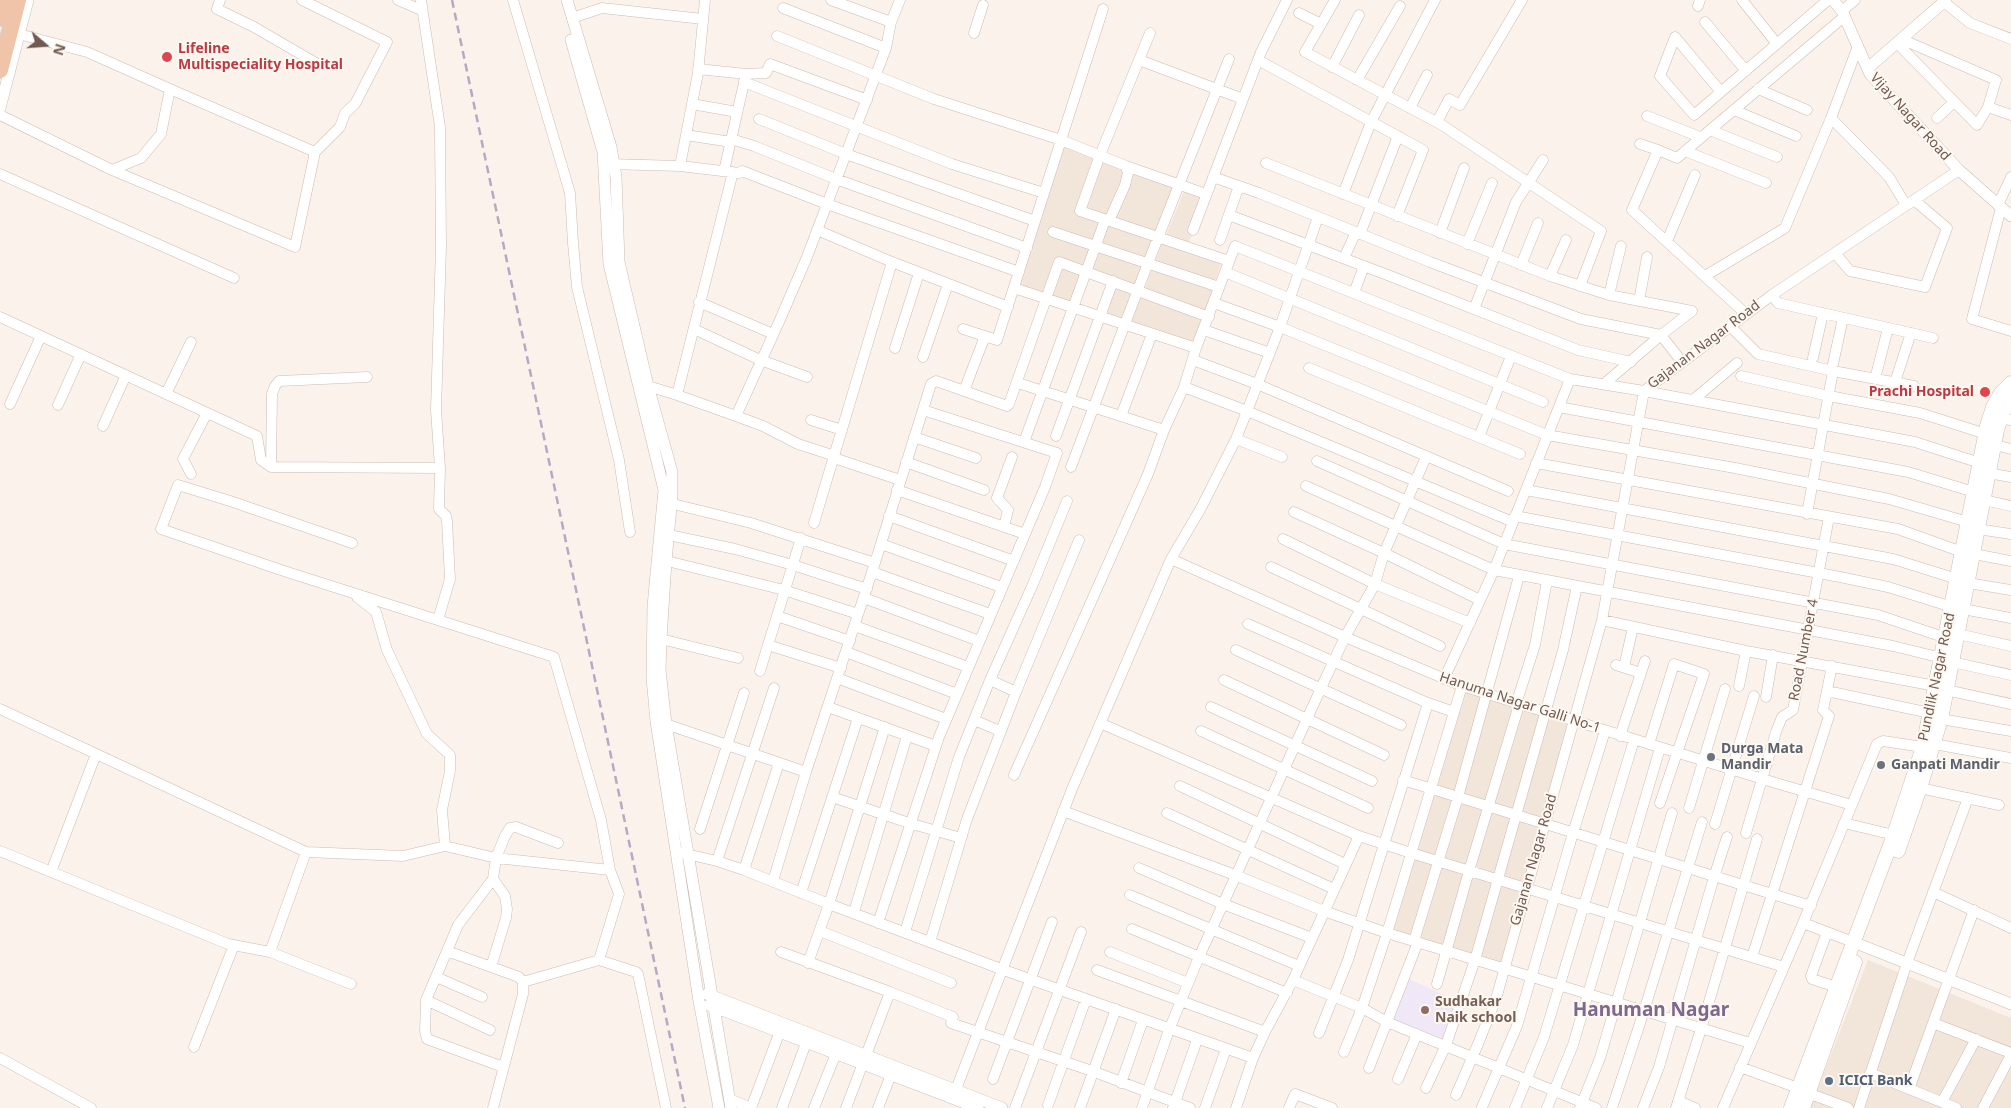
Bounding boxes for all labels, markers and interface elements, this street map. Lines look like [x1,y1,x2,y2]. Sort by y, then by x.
north arrow [20,20,70,70]
text: N [49,41,71,58]
place label: Lifeline Multispeciality Hospital [178,41,343,74]
marker: Lifeline Multispeciality Hospital [160,50,174,64]
street label: Vijay Nagar Road [1866,70,1954,164]
street label: Gajanan Nagar Road [1645,297,1763,393]
place label: Prachi Hospital [1869,384,1974,400]
marker: Prachi Hospital [1978,385,1992,399]
street label: Road Number 4 [1786,598,1822,702]
street label: Pundlik Nagar Road [1915,611,1959,743]
street label: Hanuma Nagar Galli No-1 [1437,669,1603,737]
place label: Durga Mata Mandir [1721,741,1803,774]
marker: Durga Mata Mandir [1705,751,1717,763]
place label: Ganpati Mandir [1891,757,2000,773]
marker: Ganpati Mandir [1875,759,1887,771]
street label: Gajanan Nagar Road [1507,792,1561,928]
place label: Sudhakar Naik school [1435,994,1516,1026]
district label: Hanuman Nagar [1573,1000,1729,1022]
marker: Sudhakar Naik school [1419,1004,1431,1016]
place label: ICICI Bank [1839,1073,1912,1089]
marker: ICICI Bank [1823,1075,1835,1087]

